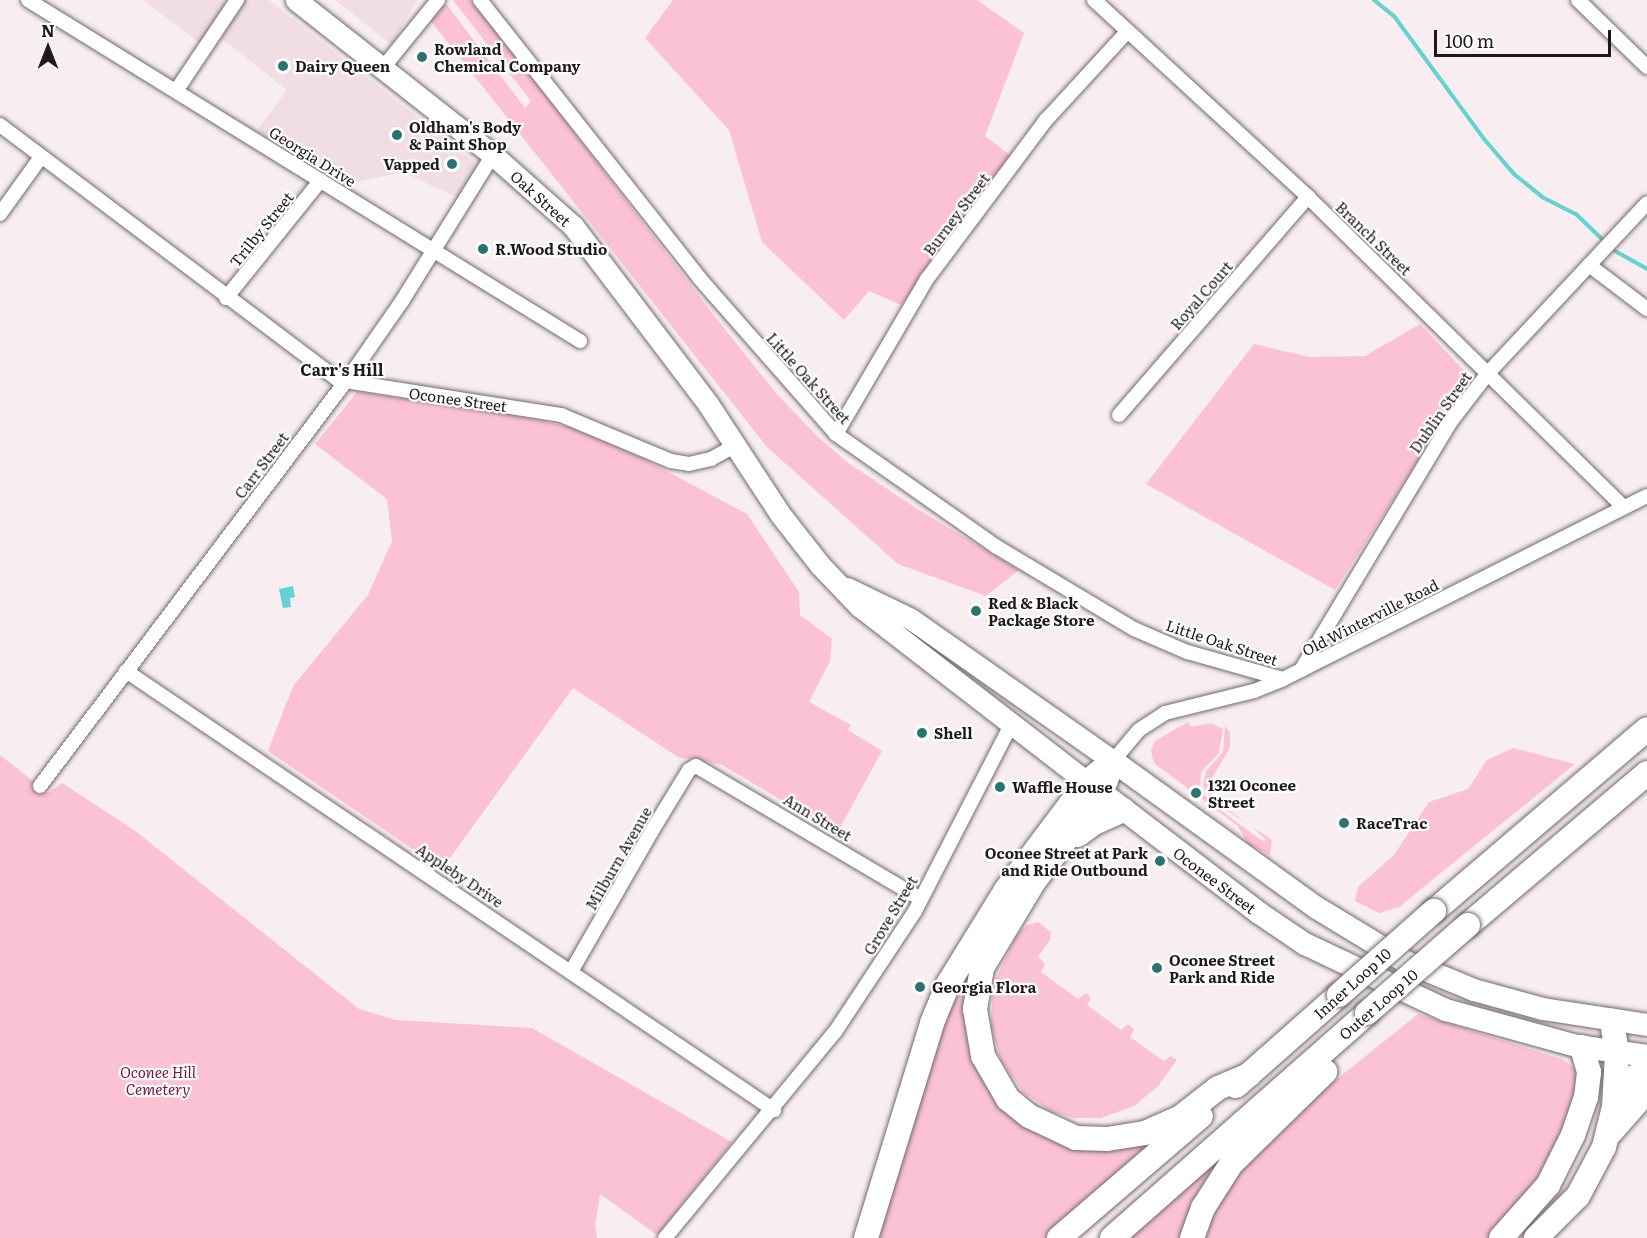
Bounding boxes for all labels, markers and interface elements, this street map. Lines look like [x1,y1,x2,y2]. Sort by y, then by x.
north arrow [18,18,78,78]
text: N [41,18,55,42]
scale bar [1437,18,1614,56]
text: 100 m [1445,27,1494,54]
place label: Rowland Chemical Company [434,39,581,74]
marker: Rowland Chemical Company [415,50,429,64]
place label: Dairy Queen [295,57,390,75]
marker: Dairy Queen [276,59,290,73]
place label: Oldham's Body & Paint Shop [409,117,521,152]
street label: Georgia Drive [266,122,360,190]
marker: Oldham's Body & Paint Shop [390,128,404,142]
place label: Vapped [383,155,440,173]
marker: Vapped [445,157,459,171]
street label: Oak Street [507,166,575,230]
street label: Burney Street [919,169,993,259]
street label: Trilby Street [225,188,297,270]
street label: Branch Street [1333,197,1415,279]
place label: R.Wood Studio [495,240,607,258]
marker: R.Wood Studio [476,242,490,256]
street label: Royal Court [1166,257,1236,333]
street label: Little Oak Street [763,329,855,427]
district label: Carr's Hill [300,359,384,379]
street label: Dublin Street [1405,368,1475,456]
street label: Oconee Street [408,383,508,415]
street label: Carr Street [230,428,292,502]
street label: Old Winterville Road [1299,575,1441,659]
place label: Red & Black Package Store [988,593,1095,628]
marker: Red & Black Package Store [969,604,983,618]
street label: Little Oak Street [1164,615,1280,669]
place label: Shell [934,724,973,742]
marker: Shell [915,726,929,740]
place label: 1321 Oconee Street [1208,775,1296,810]
place label: Waffle House [1012,778,1113,796]
marker: Waffle House [993,780,1007,794]
marker: 1321 Oconee Street [1189,786,1203,800]
street label: Ann Street [781,790,855,844]
street label: Milburn Avenue [581,803,655,913]
place label: RaceTrac [1356,814,1427,832]
marker: RaceTrac [1337,816,1351,830]
street label: Appleby Drive [413,839,507,911]
place label: Oconee Street at Park and Ride Outbound [985,843,1148,878]
street label: Oconee Street [1170,843,1260,917]
marker: Oconee Street at Park and Ride Outbound [1153,854,1167,868]
street label: Grove Street [859,872,921,958]
street label: Inner Loop 10 [1310,944,1394,1022]
place label: Oconee Street Park and Ride [1169,950,1275,985]
marker: Oconee Street Park and Ride [1150,961,1164,975]
street label: Outer Loop 10 [1335,965,1421,1043]
place label: Georgia Flora [932,978,1036,996]
marker: Georgia Flora [913,980,927,994]
park label: Oconee Hill Cemetery [120,1062,196,1097]

